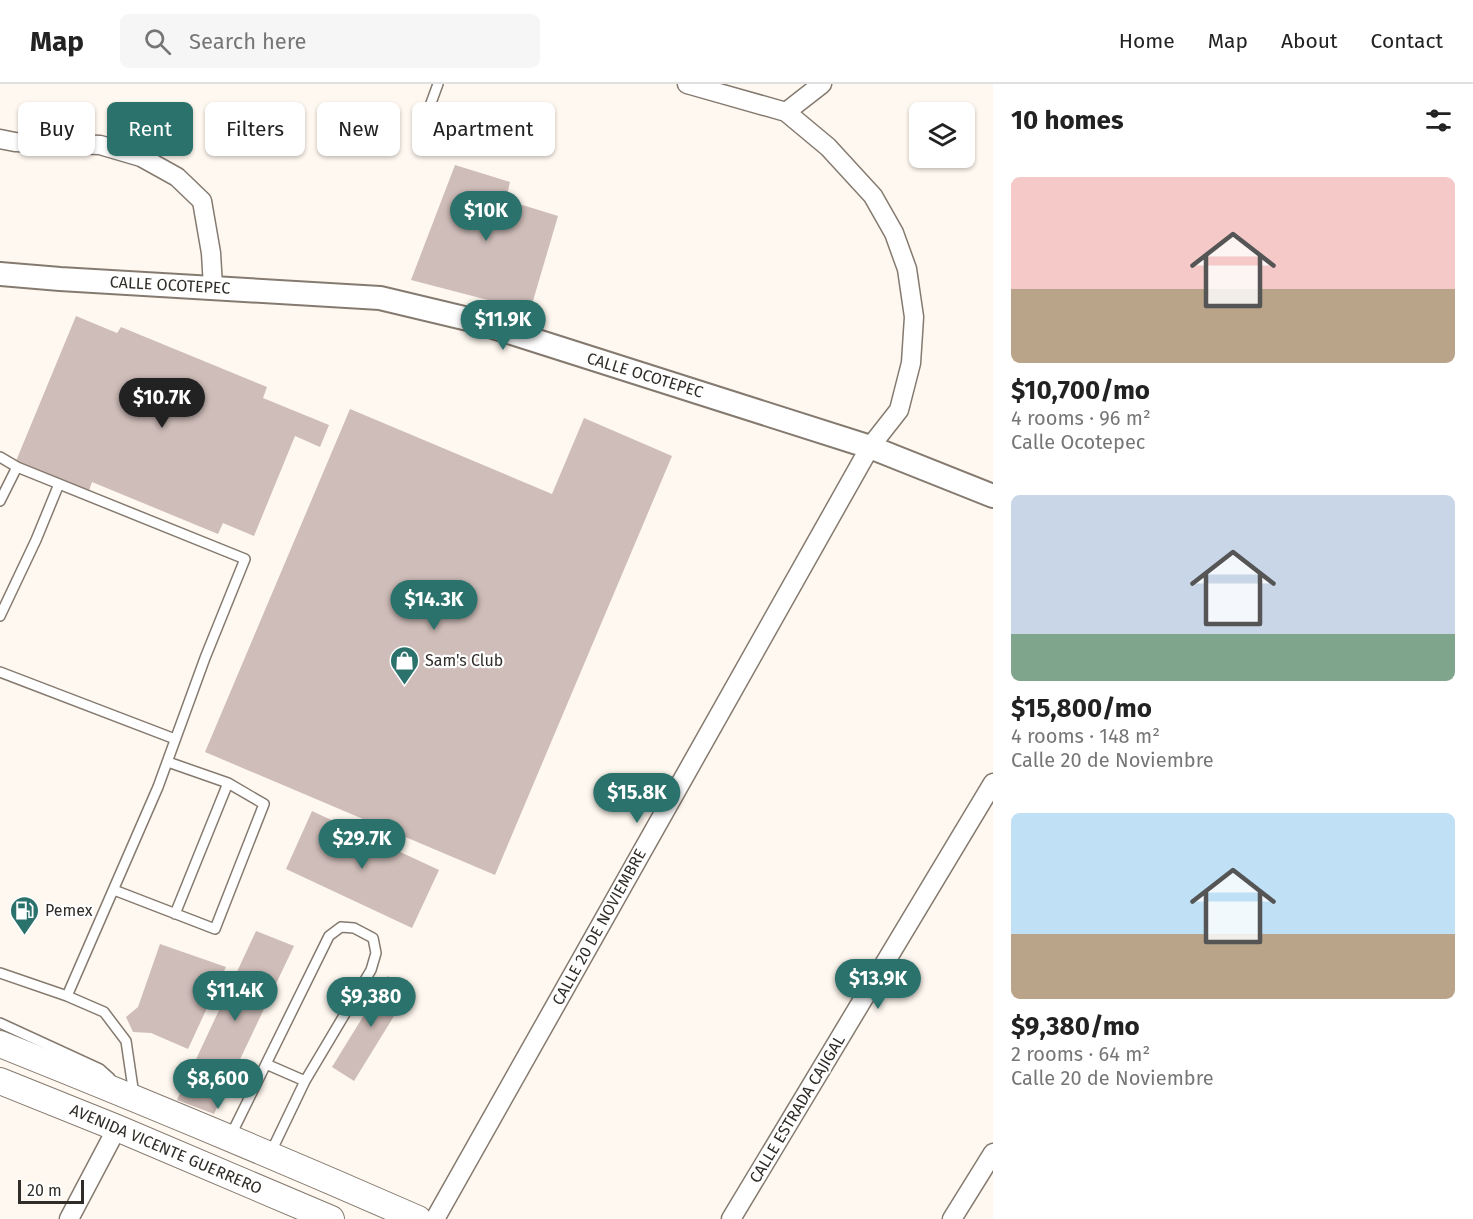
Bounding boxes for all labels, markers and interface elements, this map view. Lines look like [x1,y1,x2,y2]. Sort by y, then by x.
search box [120,14,540,68]
text: Map [30,25,84,58]
icon: search [141,25,174,58]
text: Search here [189,28,307,55]
text: Home [1119,28,1175,54]
text: Map [1208,28,1248,54]
text: About [1281,28,1338,54]
text: Contact [1371,28,1443,54]
chip: Buy [18,102,95,156]
chip: Rent [107,102,193,156]
chip: Filters [205,102,305,156]
chip: New [317,102,400,156]
chip: Apartment [412,102,555,156]
map controls [909,102,975,168]
button: layers [909,102,975,168]
icon: filters [1422,104,1455,137]
text: 10 homes [1011,105,1124,136]
pin: $10K [450,191,522,242]
text: $10K [464,198,508,222]
icon: home [1179,216,1287,324]
street label: CALLE OCOTEPEC [109,272,231,298]
pin: $11.9K [454,300,552,351]
text: $11.9K [475,307,531,331]
street label: CALLE OCOTEPEC [585,348,705,402]
text: $10,700/mo [1011,375,1150,406]
pin: $10.7K [113,378,211,429]
text: $10.7K [133,385,191,409]
text: 4 rooms · 96 m² [1011,406,1151,430]
text: Calle Ocotepec [1011,430,1145,454]
icon: home [1179,534,1287,642]
pin: $14.3K [385,580,483,631]
text: $14.3K [404,587,464,611]
shop icon: Sam's Club [388,644,420,686]
place label: Sam's Club [425,651,503,670]
text: $15,800/mo [1011,693,1152,724]
text: 4 rooms · 148 m² [1011,724,1160,748]
text: Calle 20 de Noviembre [1011,748,1214,772]
pin: $15.8K [588,773,686,824]
text: $15.8K [607,780,667,804]
pin: $29.7K [313,819,411,870]
text: $29.7K [333,826,391,850]
street label: CALLE 20 DE NOVIEMBRE [548,846,650,1008]
icon: home [1179,852,1287,960]
fuel station icon: Pemex [8,894,40,936]
place label: Pemex [45,901,93,920]
pin: $13.9K [829,959,927,1010]
text: $13.9K [849,966,907,990]
pin: $11.4K [186,971,284,1022]
pin: $9,380 [322,977,420,1028]
text: $11.4K [207,978,263,1002]
text: $9,380 [341,984,401,1008]
text: $9,380/mo [1011,1011,1140,1042]
street label: CALLE ESTRADA CAJIGAL [745,1032,849,1186]
text: 2 rooms · 64 m² [1011,1042,1150,1066]
pin: $8,600 [169,1059,267,1110]
text: $8,600 [187,1066,249,1090]
text: Calle 20 de Noviembre [1011,1066,1214,1090]
street label: AVENIDA VICENTE GUERRERO [67,1100,265,1198]
scale bar [18,1177,84,1204]
text: 20 m [27,1181,62,1200]

